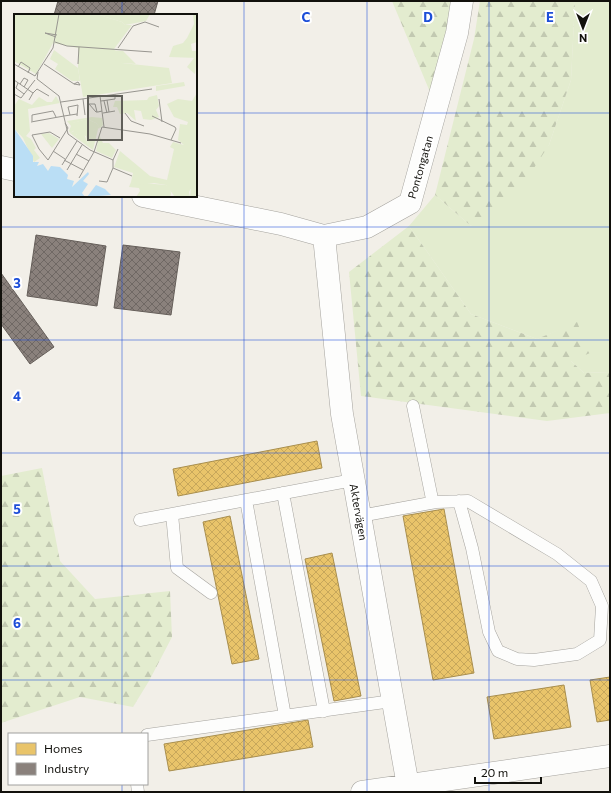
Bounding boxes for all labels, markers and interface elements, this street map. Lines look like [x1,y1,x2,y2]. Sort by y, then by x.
north arrow [563,8,603,48]
text: C [302,9,311,25]
text: D [423,9,433,25]
text: E [546,9,554,25]
inset map [14,14,197,197]
text: N [579,32,587,45]
street label: Pontongatan [405,134,435,200]
text: 3 [13,275,21,291]
text: 4 [13,388,21,404]
street label: Aktervägen [348,483,370,541]
text: 5 [13,501,21,517]
text: 6 [13,615,21,631]
legend [8,733,148,785]
text: Homes [44,741,82,755]
scale bar [475,759,541,785]
text: Industry [44,761,89,775]
text: 20 m [481,765,508,779]

